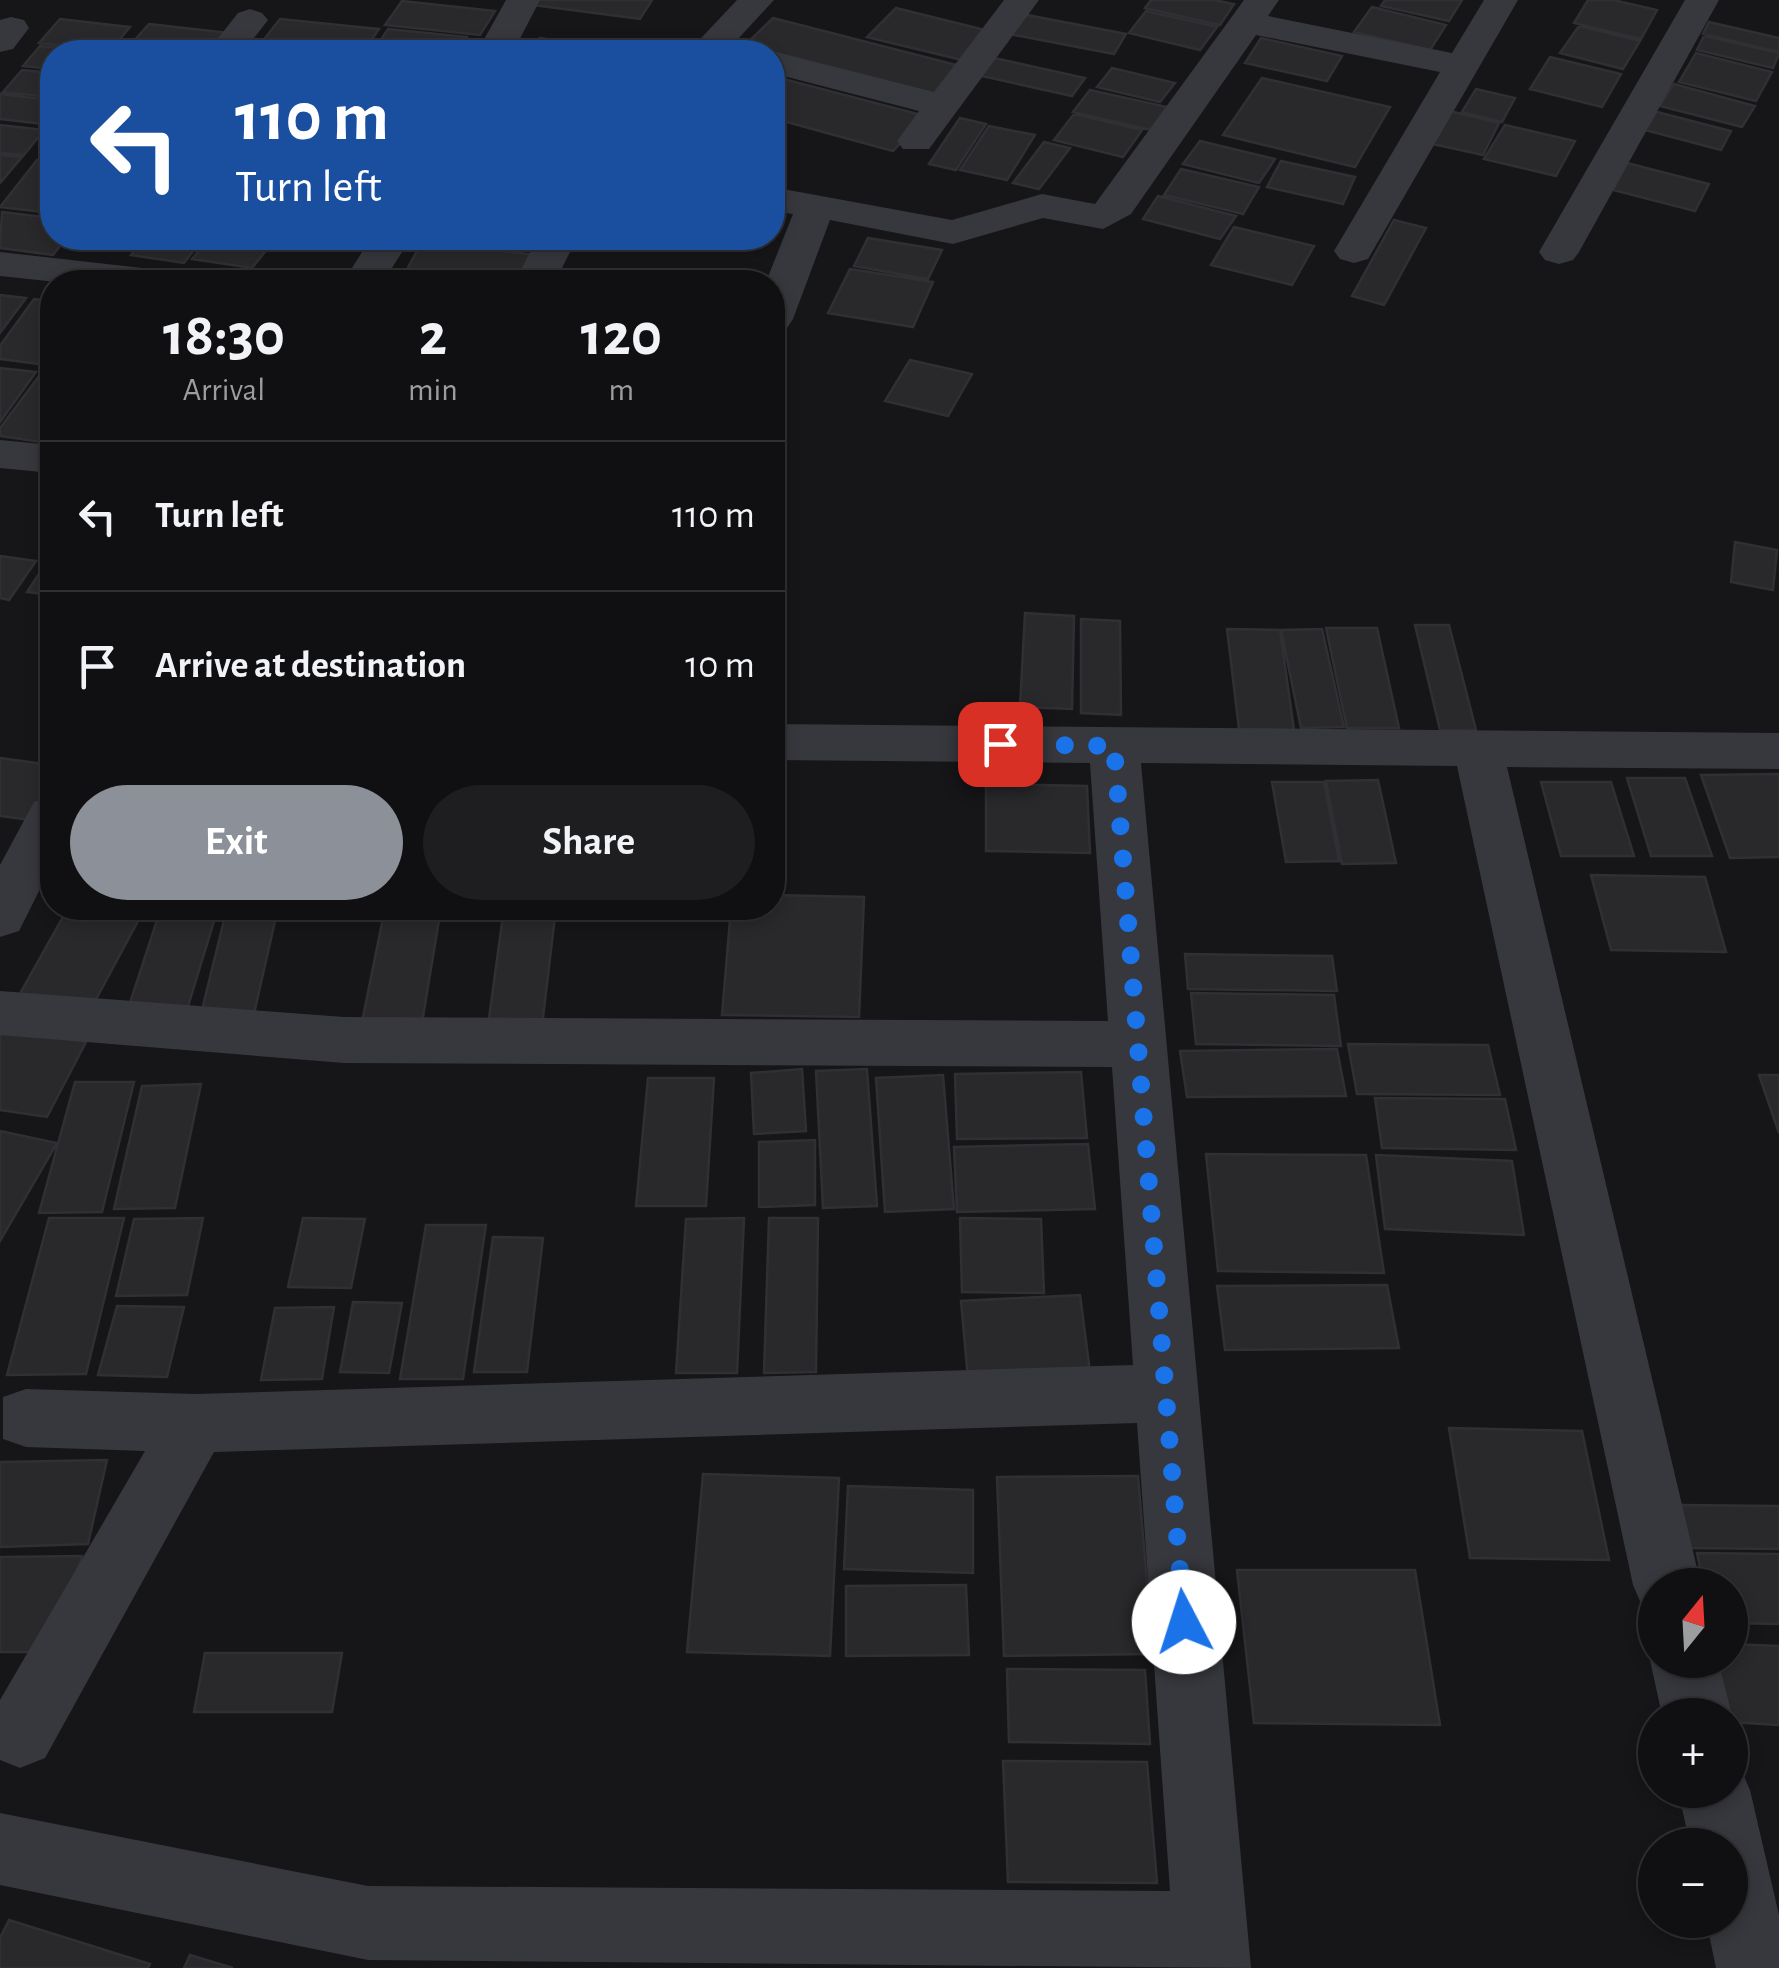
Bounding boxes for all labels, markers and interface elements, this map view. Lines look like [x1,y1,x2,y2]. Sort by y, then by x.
icon: left [70,80,200,210]
text: 110 m [235,83,389,153]
text: Turn left [235,165,382,210]
text: 18:30 [163,306,285,366]
text: 2 [419,306,447,366]
text: 120 [581,306,662,366]
text: Arrival [183,374,265,406]
text: min [408,374,458,406]
text: m [609,374,634,406]
icon: left [70,489,125,544]
text: Turn left [155,497,283,535]
text: 110 m [672,497,755,535]
icon: arrive [70,639,125,694]
text: Arrive at destination [155,647,466,685]
text: 10 m [685,647,755,685]
pin [958,702,1043,787]
icon: arrive [973,717,1028,772]
button: Exit [70,785,403,900]
button: Share [423,785,755,900]
north arrow [1638,1568,1748,1678]
map controls [1638,1568,1748,1938]
position arrow [1132,1570,1236,1674]
button: + [1638,1698,1748,1808]
button: − [1638,1828,1748,1938]

